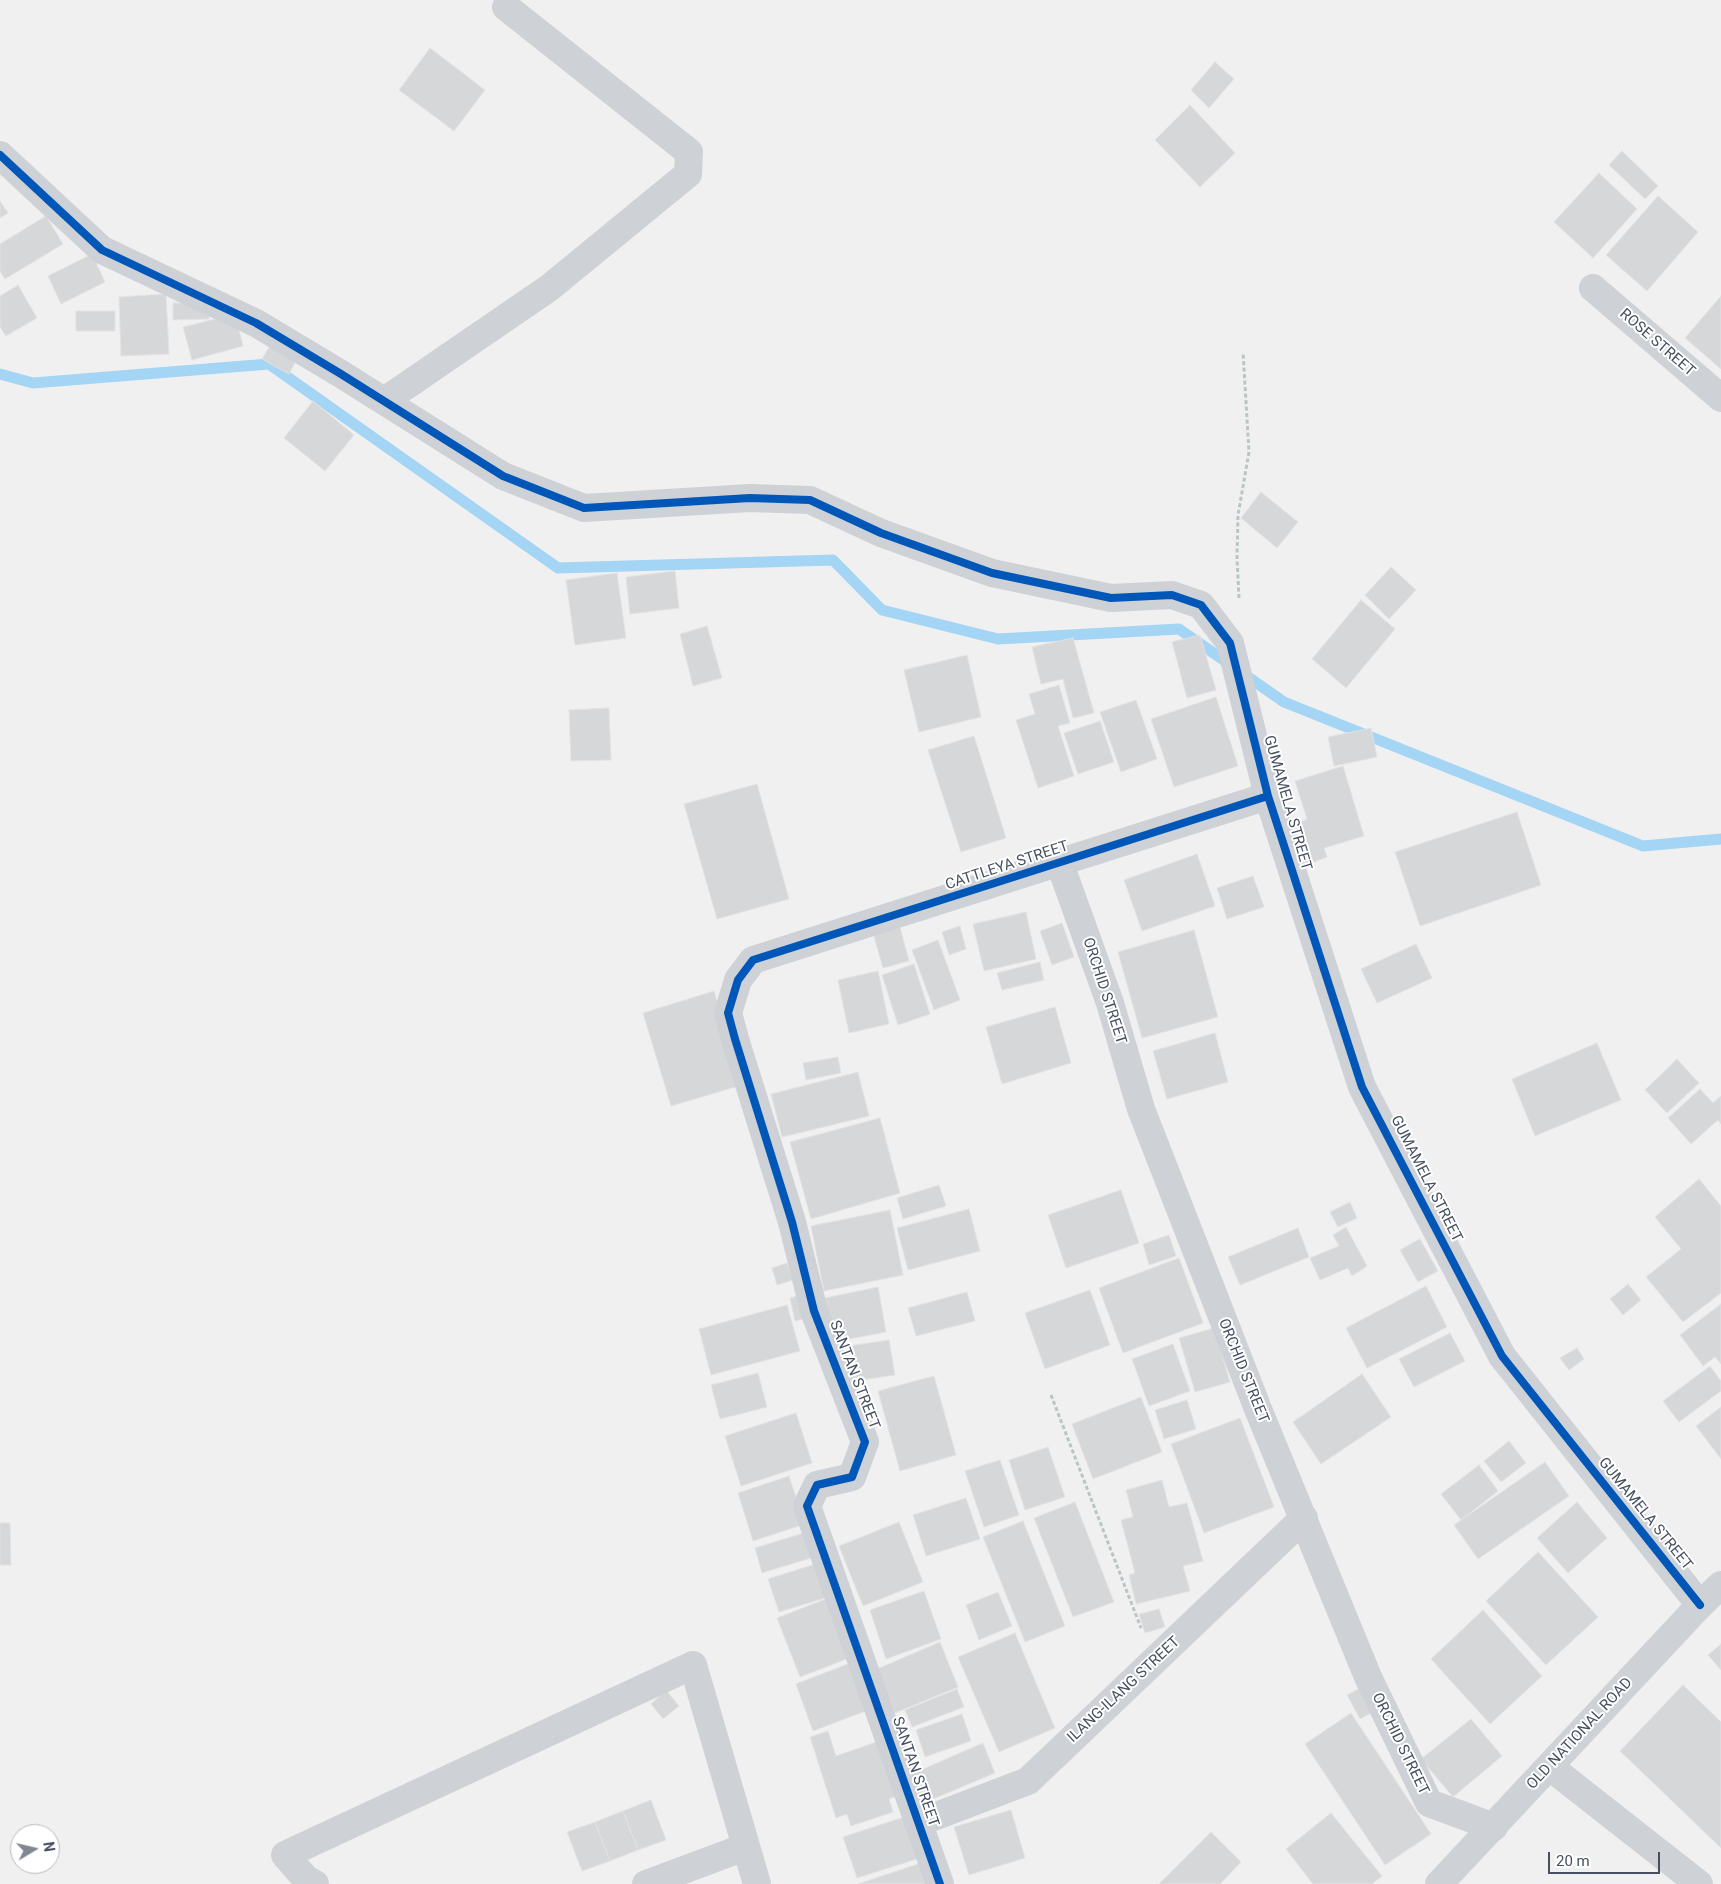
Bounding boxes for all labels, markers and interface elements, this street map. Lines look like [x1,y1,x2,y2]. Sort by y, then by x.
street label: ROSE STREET [1616,305,1698,381]
street label: GUMAMELA STREET [1259,733,1315,873]
street label: CATTLEYA STREET [943,838,1071,894]
street label: ORCHID STREET [1078,935,1130,1047]
street label: GUMAMELA STREET [1386,1113,1466,1245]
street label: ORCHID STREET [1214,1316,1272,1426]
street label: SANTAN STREET [825,1318,883,1432]
street label: GUMAMELA STREET [1594,1454,1696,1574]
street label: ILANG-ILANG STREET [1064,1633,1184,1747]
street label: OLD NATIONAL ROAD [1523,1674,1637,1794]
street label: ORCHID STREET [1368,1690,1432,1798]
street label: SANTAN STREET [888,1715,942,1829]
north arrow [10,1824,60,1874]
text: N [40,1841,58,1853]
scale bar [1551,1842,1664,1874]
text: 20 m [1556,1852,1590,1870]

